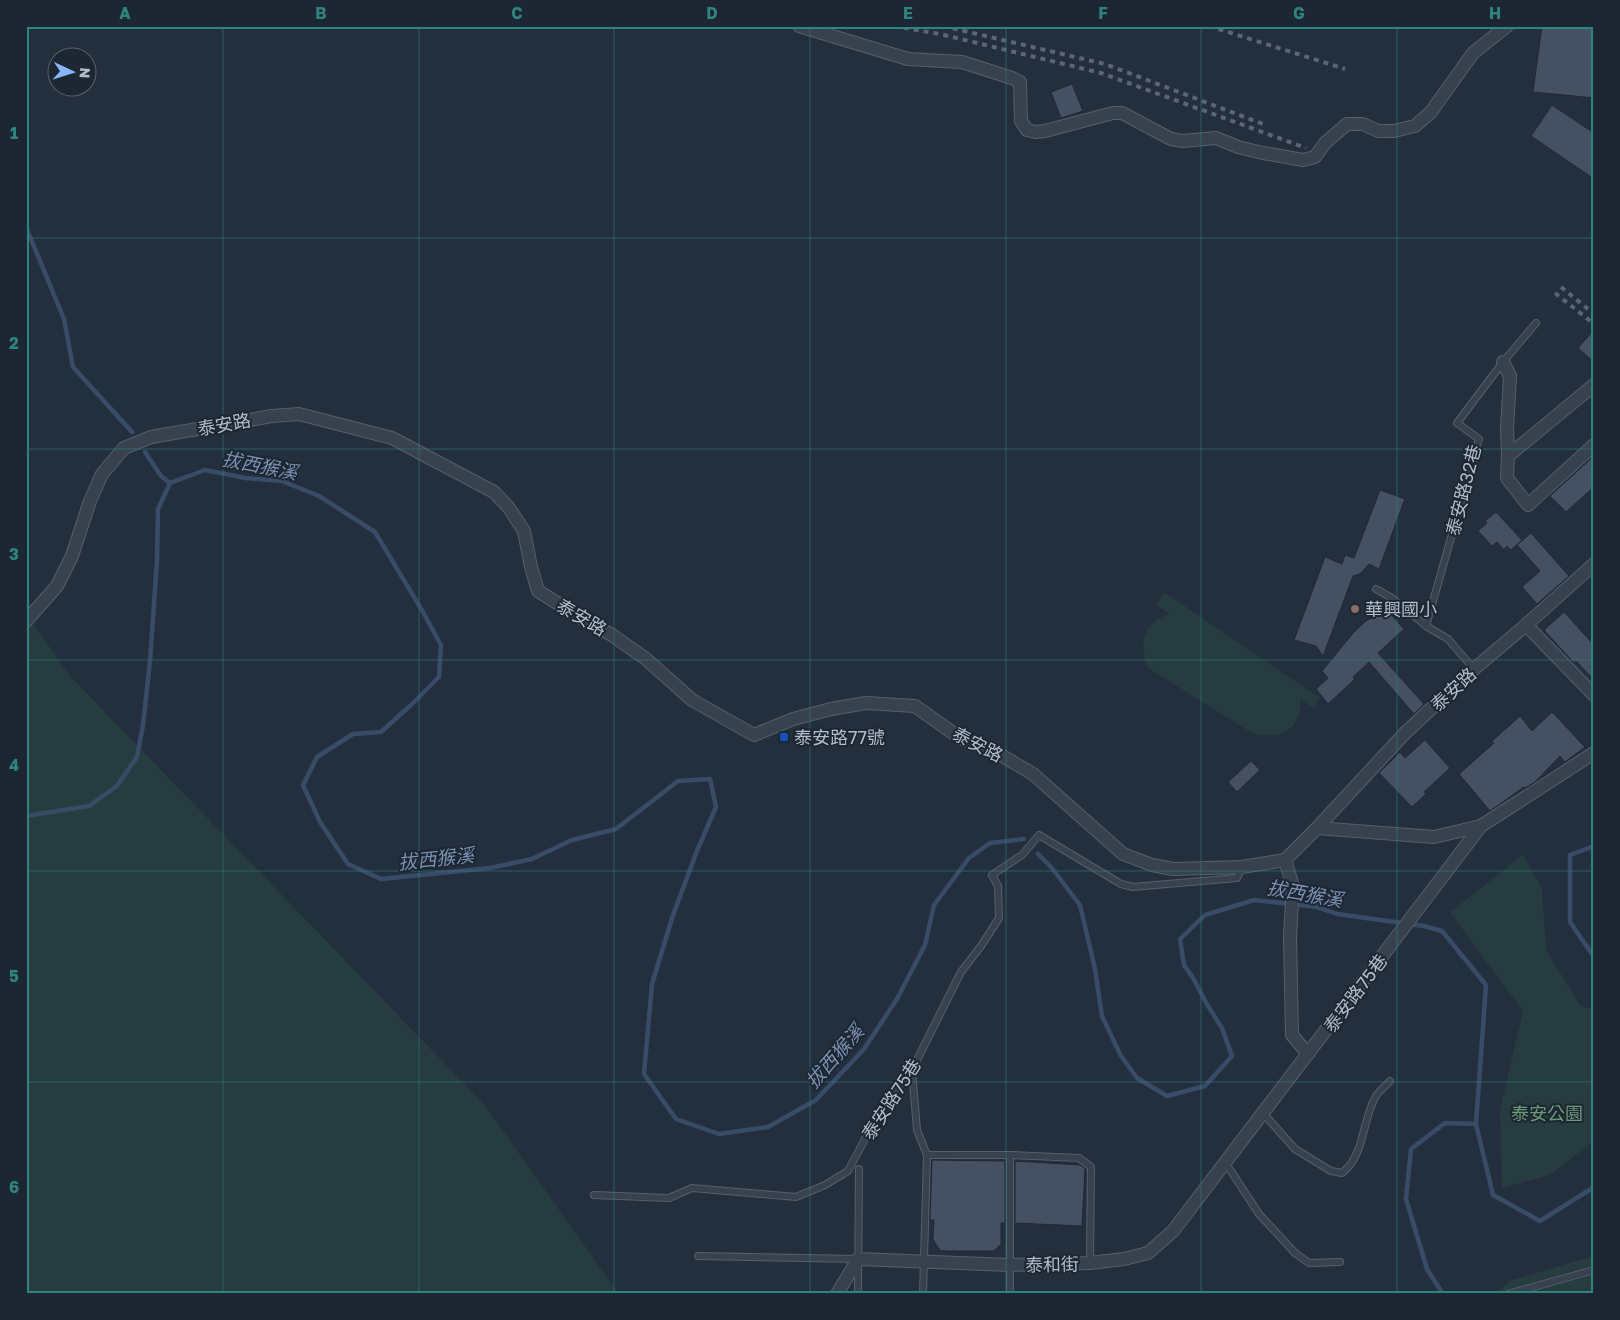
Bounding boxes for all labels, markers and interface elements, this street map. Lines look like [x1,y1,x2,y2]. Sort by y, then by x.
text: A [119,3,131,23]
text: B [315,3,327,23]
text: C [511,3,523,23]
text: D [706,3,718,23]
text: E [903,3,913,23]
text: F [1098,3,1108,23]
text: G [1293,3,1305,23]
text: H [1489,3,1501,23]
north arrow [48,48,98,98]
text: N [77,67,94,79]
text: 1 [10,123,18,143]
text: 2 [9,333,19,353]
street label: 泰安路 [196,408,252,440]
street label: 泰安路32巷 [1441,442,1485,538]
water label: 拔西猴溪 [220,446,302,484]
text: 3 [9,544,19,564]
street label: 泰安路 [553,594,611,640]
place label: 華興國小 [1365,598,1437,620]
marker: 華興國小 [1349,603,1361,615]
street label: 泰安路 [1426,663,1480,715]
street label: 泰安路 [949,722,1007,766]
place label: 泰安路77號 [794,726,885,748]
marker: 泰安路77號 [778,731,790,743]
text: 4 [9,755,19,775]
water label: 拔西猴溪 [397,842,478,873]
water label: 拔西猴溪 [1266,875,1347,911]
street label: 泰安路75巷 [1319,950,1391,1036]
text: 5 [9,966,19,986]
water label: 拔西猴溪 [800,1018,870,1092]
street label: 泰安路75巷 [857,1054,925,1144]
park label: 泰安公園 [1511,1102,1583,1124]
text: 6 [9,1177,19,1197]
street label: 泰和街 [1025,1253,1079,1275]

